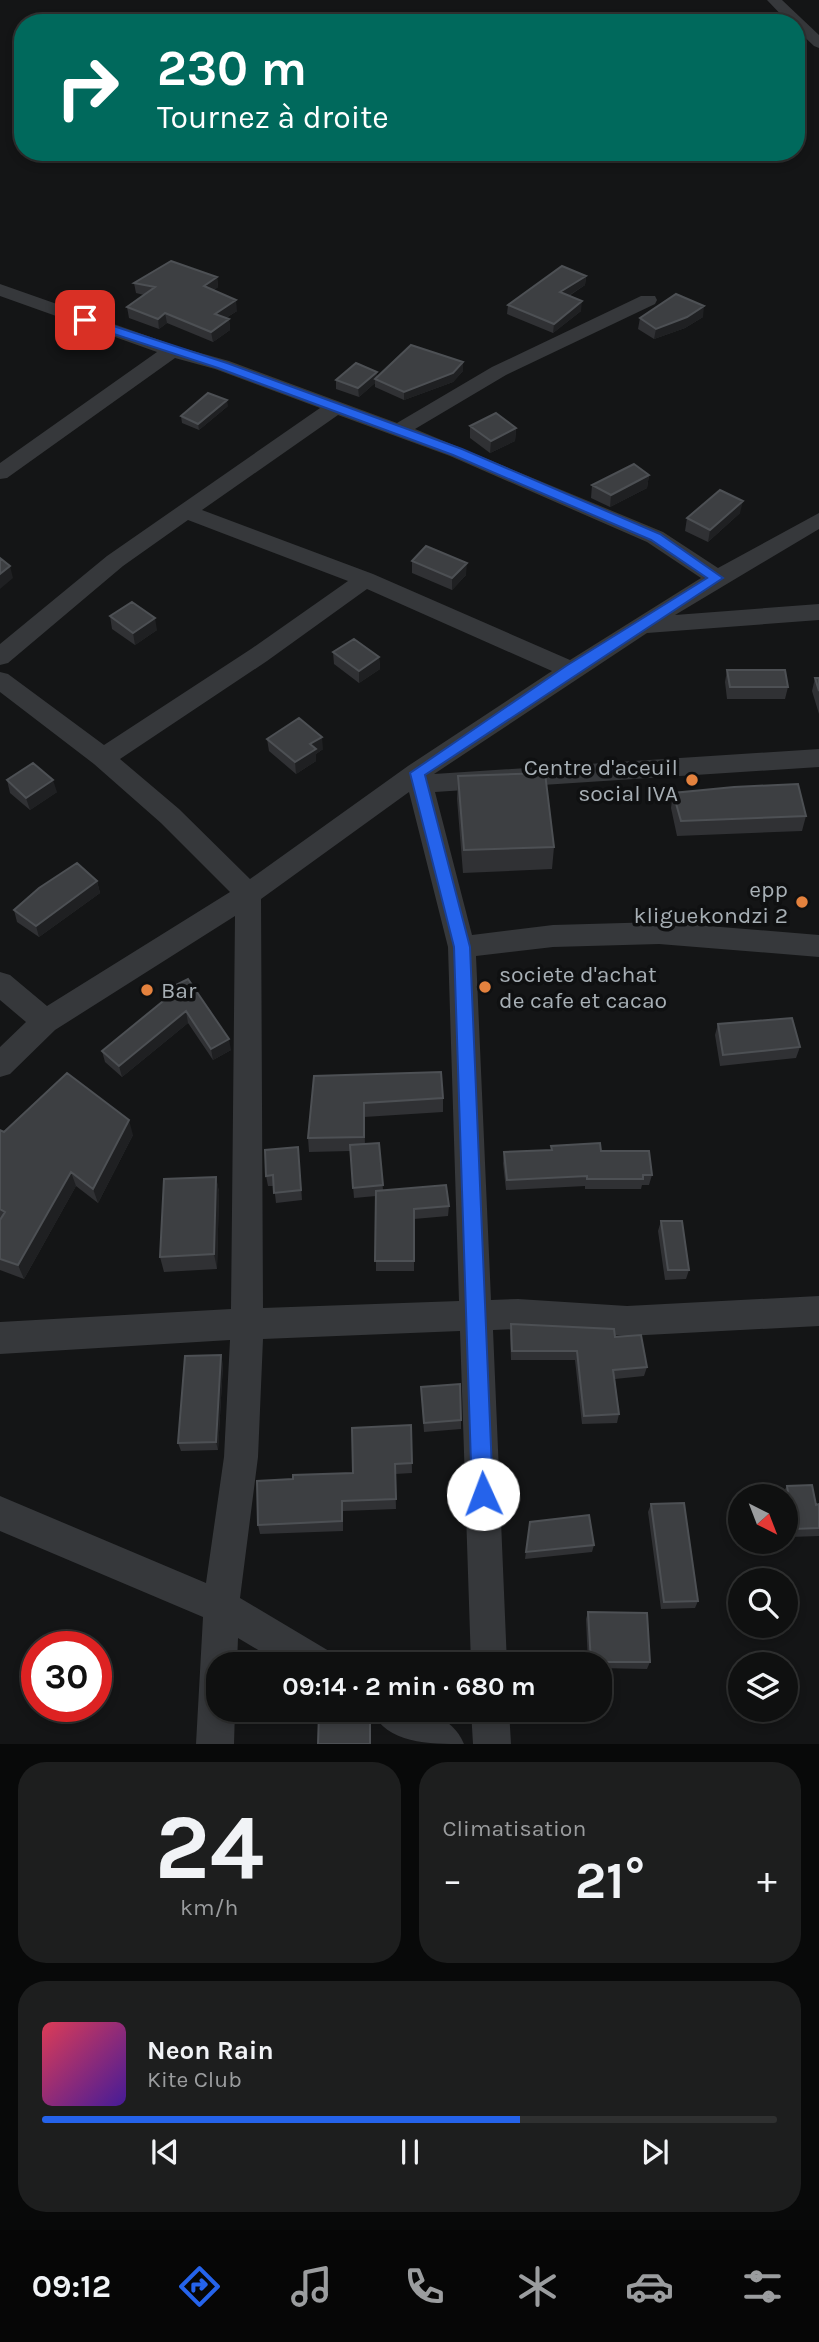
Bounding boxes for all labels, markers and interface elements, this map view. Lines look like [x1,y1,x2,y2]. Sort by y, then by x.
text: 230 m [157,40,307,97]
icon: right [42,42,133,133]
text: Tournez à droite [157,99,389,136]
pin [55,290,115,350]
icon: arrive [66,301,104,339]
place label: Centre d'aceuil social IVA [524,754,678,807]
marker: Centre d'aceuil social IVA [684,772,700,788]
place label: epp kliguekondzi 2 [633,876,788,929]
marker: epp kliguekondzi 2 [794,894,810,910]
place label: societe d'achat de cafe et cacao [499,961,667,1014]
place label: Bar [161,977,197,1004]
marker: societe d'achat de cafe et cacao [477,979,493,995]
marker: Bar [139,982,155,998]
position arrow [446,1457,520,1531]
north arrow [728,1484,798,1554]
map controls [728,1484,798,1722]
button: search [728,1568,798,1638]
speed limit sign: 30 [21,1631,112,1722]
button: layers [728,1652,798,1722]
text: 09:14 · 2 min · 680 m [282,1671,536,1702]
text: 24 [155,1795,264,1901]
text: Climatisation [443,1815,586,1842]
text: 21° [575,1850,645,1911]
text: − [443,1858,462,1903]
text: + [757,1858,777,1903]
text: km/h [180,1894,238,1921]
text: Neon Rain [147,2035,274,2066]
text: Kite Club [147,2066,242,2093]
icon: previous [146,2133,184,2171]
icon: pause [391,2133,429,2171]
icon: next [636,2133,674,2171]
icon: directions [175,2262,224,2311]
icon: music [287,2262,336,2311]
icon: phone [400,2262,449,2311]
icon: climate [513,2262,562,2311]
icon: car [625,2262,674,2311]
icon: filters [738,2262,787,2311]
text: 09:12 [32,2268,111,2305]

